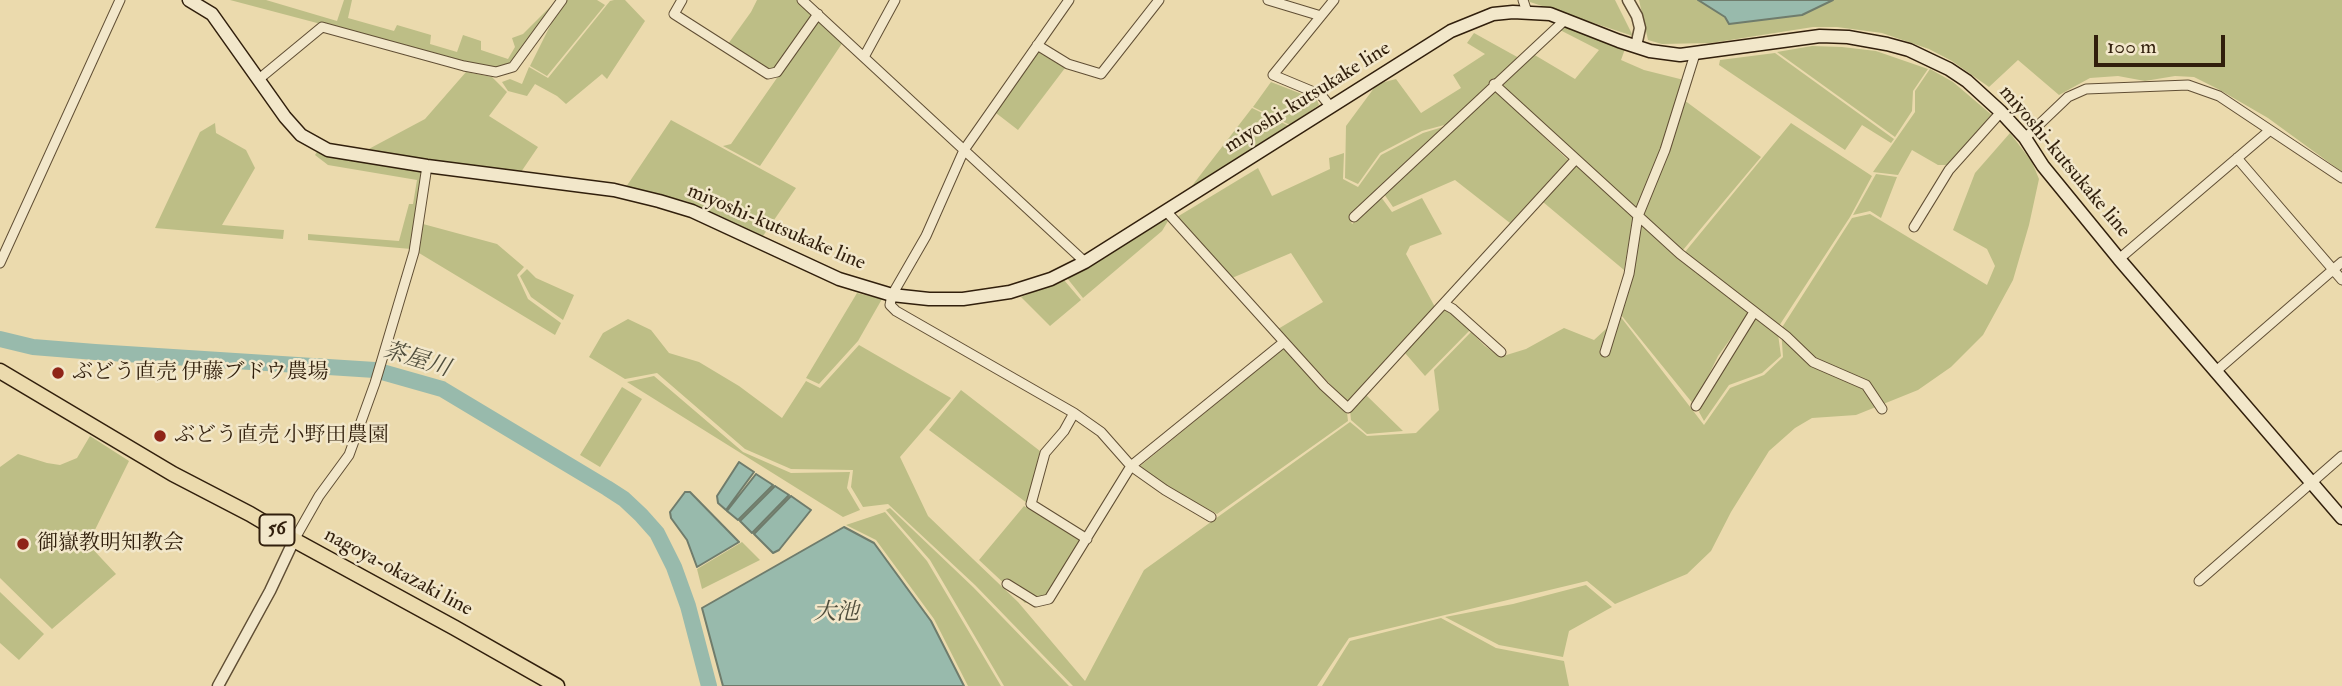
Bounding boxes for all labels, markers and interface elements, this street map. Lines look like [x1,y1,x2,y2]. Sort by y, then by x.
scale bar [2097,21,2228,65]
text: 100 m [2107,33,2157,60]
street label: miyoshi-kutsukake line [1220,37,1396,159]
street label: miyoshi-kutsukake line [1993,81,2135,243]
street label: miyoshi-kutsukake line [683,179,869,277]
water label: 茶屋川 [379,338,453,384]
place label: ぶどう直売 伊藤ブドウ農場 [72,360,328,386]
marker: ぶどう直売 伊藤ブドウ農場 [50,365,66,381]
place label: ぶどう直売 小野田農園 [174,423,388,449]
marker: ぶどう直売 小野田農園 [152,428,168,444]
road number: 56 [260,514,294,545]
street label: nagoya-okazaki line [319,523,477,623]
place label: 御嶽教明知教会 [37,531,184,557]
marker: 御嶽教明知教会 [15,536,31,552]
water label: 大池 [813,600,859,628]

